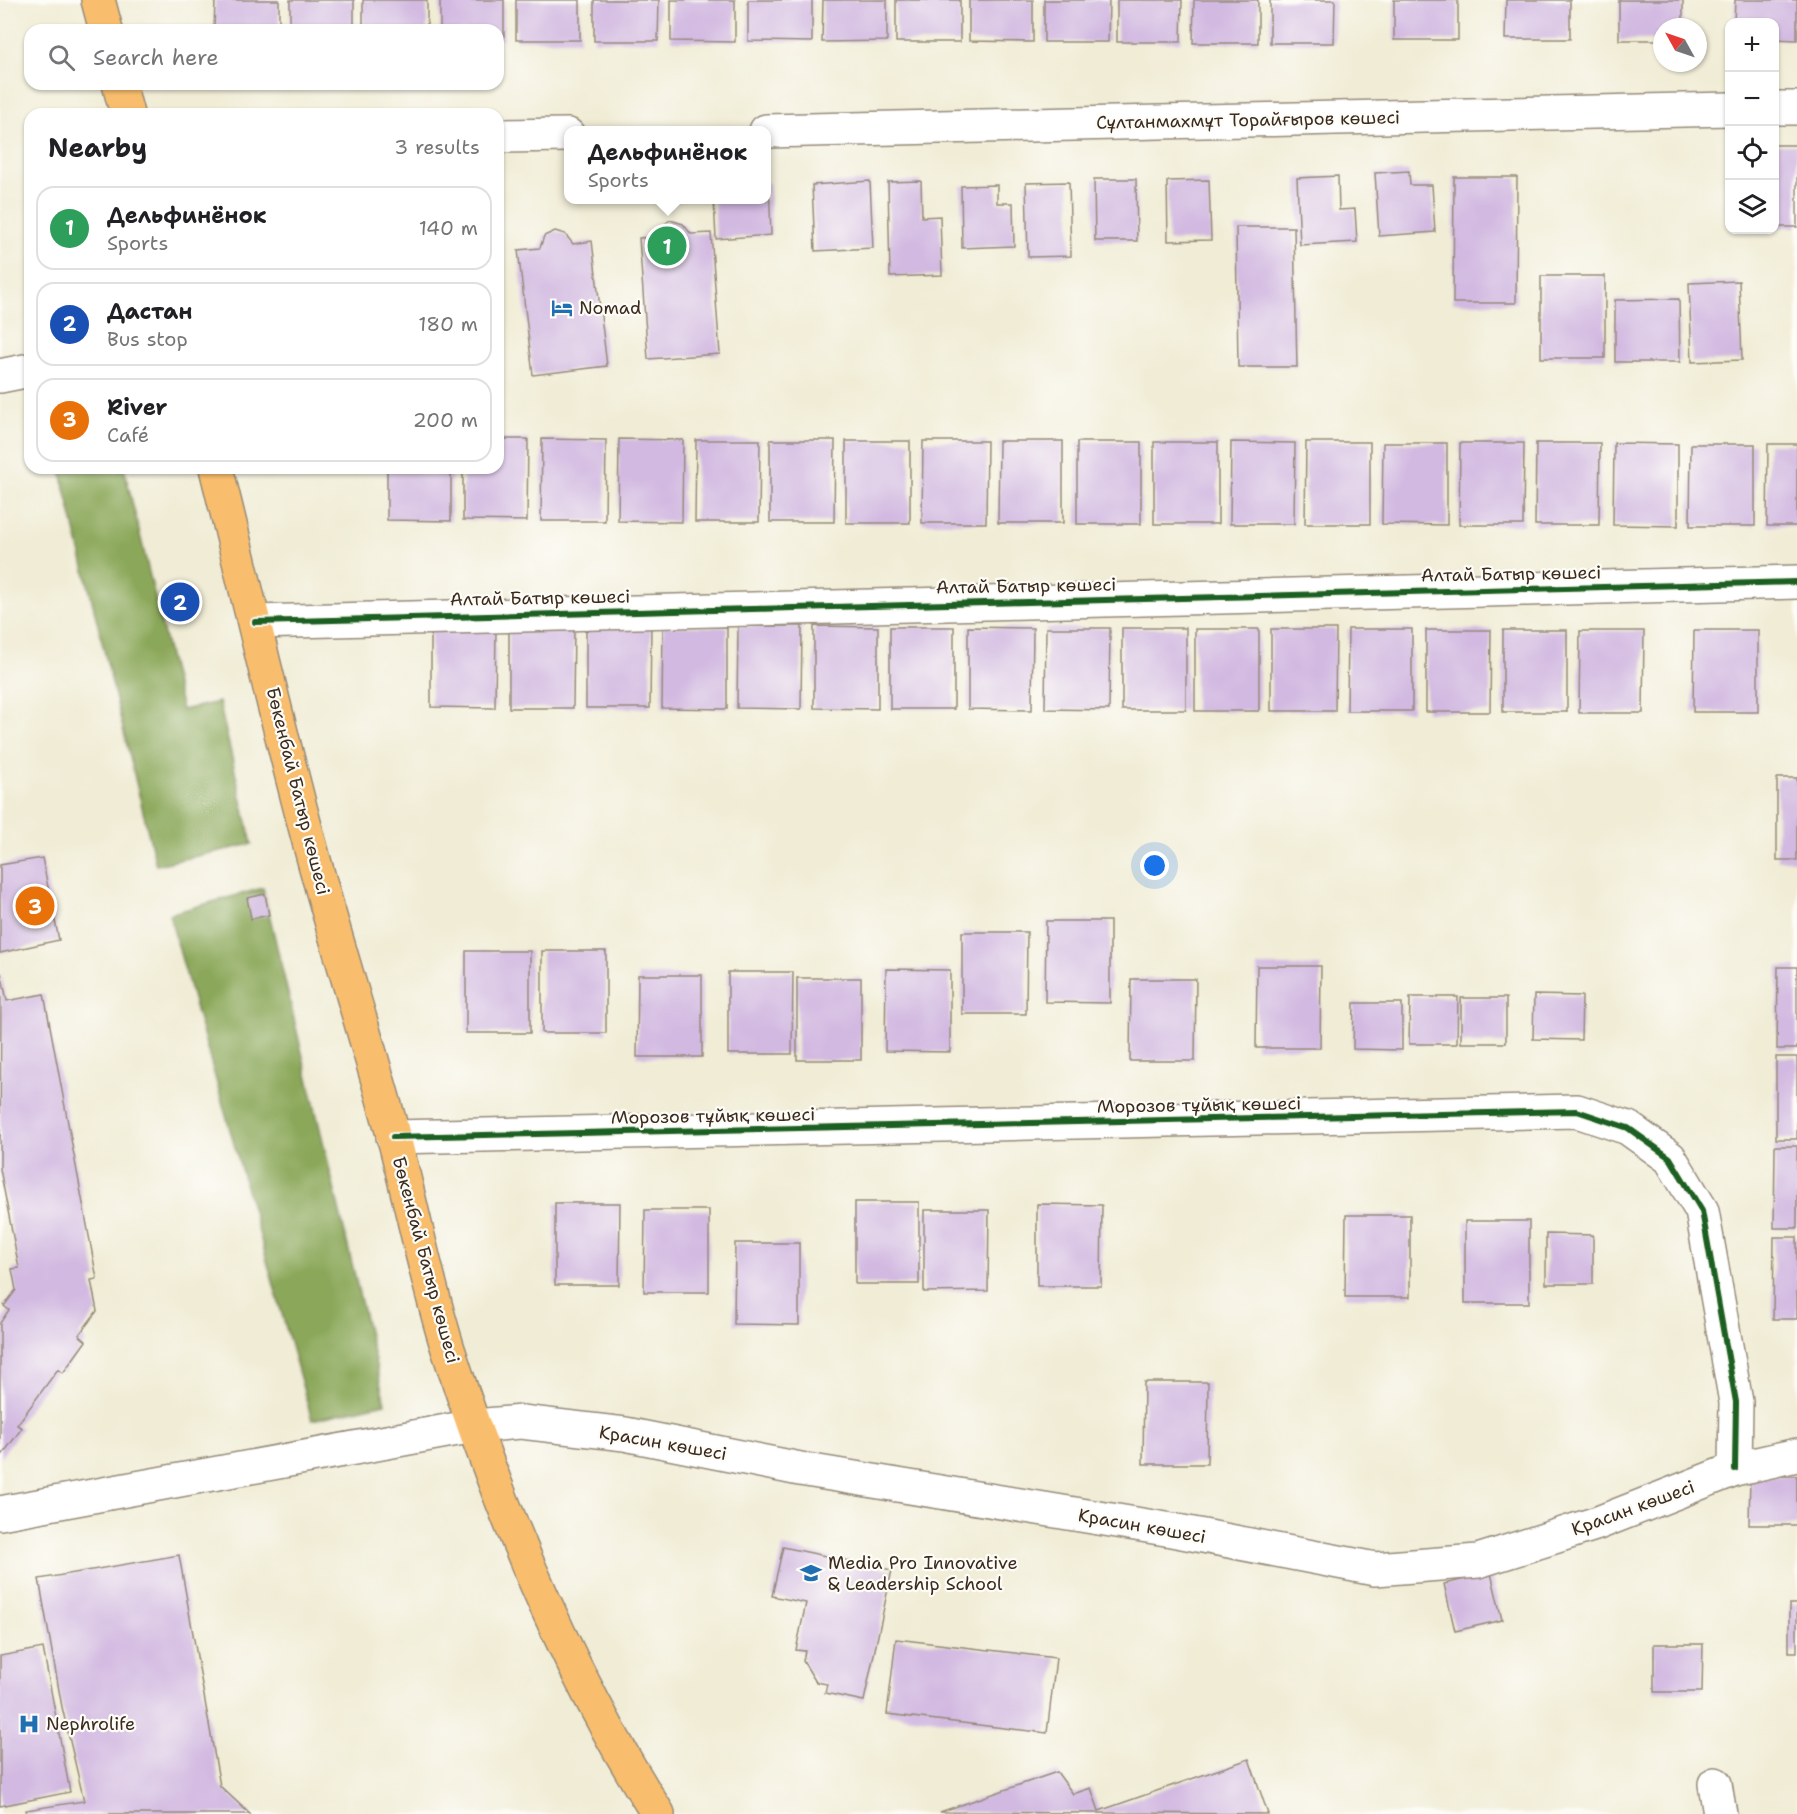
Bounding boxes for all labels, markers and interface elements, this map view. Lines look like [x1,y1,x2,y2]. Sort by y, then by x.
north arrow [1653,18,1707,72]
map controls [1725,18,1779,234]
button: + [1725,18,1779,72]
search box [24,24,504,90]
icon: search [45,41,78,74]
text: Search here [93,43,219,72]
button: − [1725,72,1779,126]
street label: Сұлтанмахмұт Торайғыров көшесі [1096,105,1400,135]
popup [564,126,771,204]
button: locate [1725,126,1779,180]
text: Nearby [48,130,147,165]
text: 3 results [394,134,480,160]
text: Дельфинёнок [588,138,747,167]
text: Sports [588,167,649,193]
button: layers [1725,180,1779,234]
text: Дельфинёнок [107,201,267,230]
text: 1 [65,215,74,241]
text: 140 m [419,215,478,241]
pin: 1 [648,224,686,268]
text: Sports [107,230,168,256]
hotel icon: Nomad [550,296,574,320]
place label: Nomad [579,296,641,320]
text: Дастан [107,297,193,326]
text: 2 [63,311,77,337]
text: 180 m [418,311,478,337]
text: Bus stop [107,326,188,352]
text: River [107,393,167,422]
text: 3 [63,407,77,433]
text: 200 m [413,407,478,433]
text: Café [107,422,149,448]
street label: Алтай Батыр көшесі [1421,560,1601,588]
street label: Алтай Батыр көшесі [936,572,1116,600]
pin: 2 [160,580,200,624]
street label: Алтай Батыр көшесі [450,584,630,612]
street label: Бөкенбай Батыр көшесі [261,685,335,897]
your location [1140,851,1169,880]
pin: 3 [15,884,54,928]
street label: Морозов тұйық көшесі [1097,1091,1301,1119]
street label: Морозов тұйық көшесі [611,1102,815,1130]
street label: Бөкенбай Батыр көшесі [387,1154,465,1366]
street label: Красин көшесі [597,1420,729,1466]
street label: Красин көшесі [1568,1475,1698,1541]
street label: Красин көшесі [1076,1503,1208,1549]
place label: Media Pro Innovative & Leadership School [828,1551,1018,1596]
school or university icon: Media Pro Innovative & Leadership School [799,1561,823,1585]
hospital icon: Nephrolife [17,1712,41,1736]
place label: Nephrolife [46,1712,135,1736]

